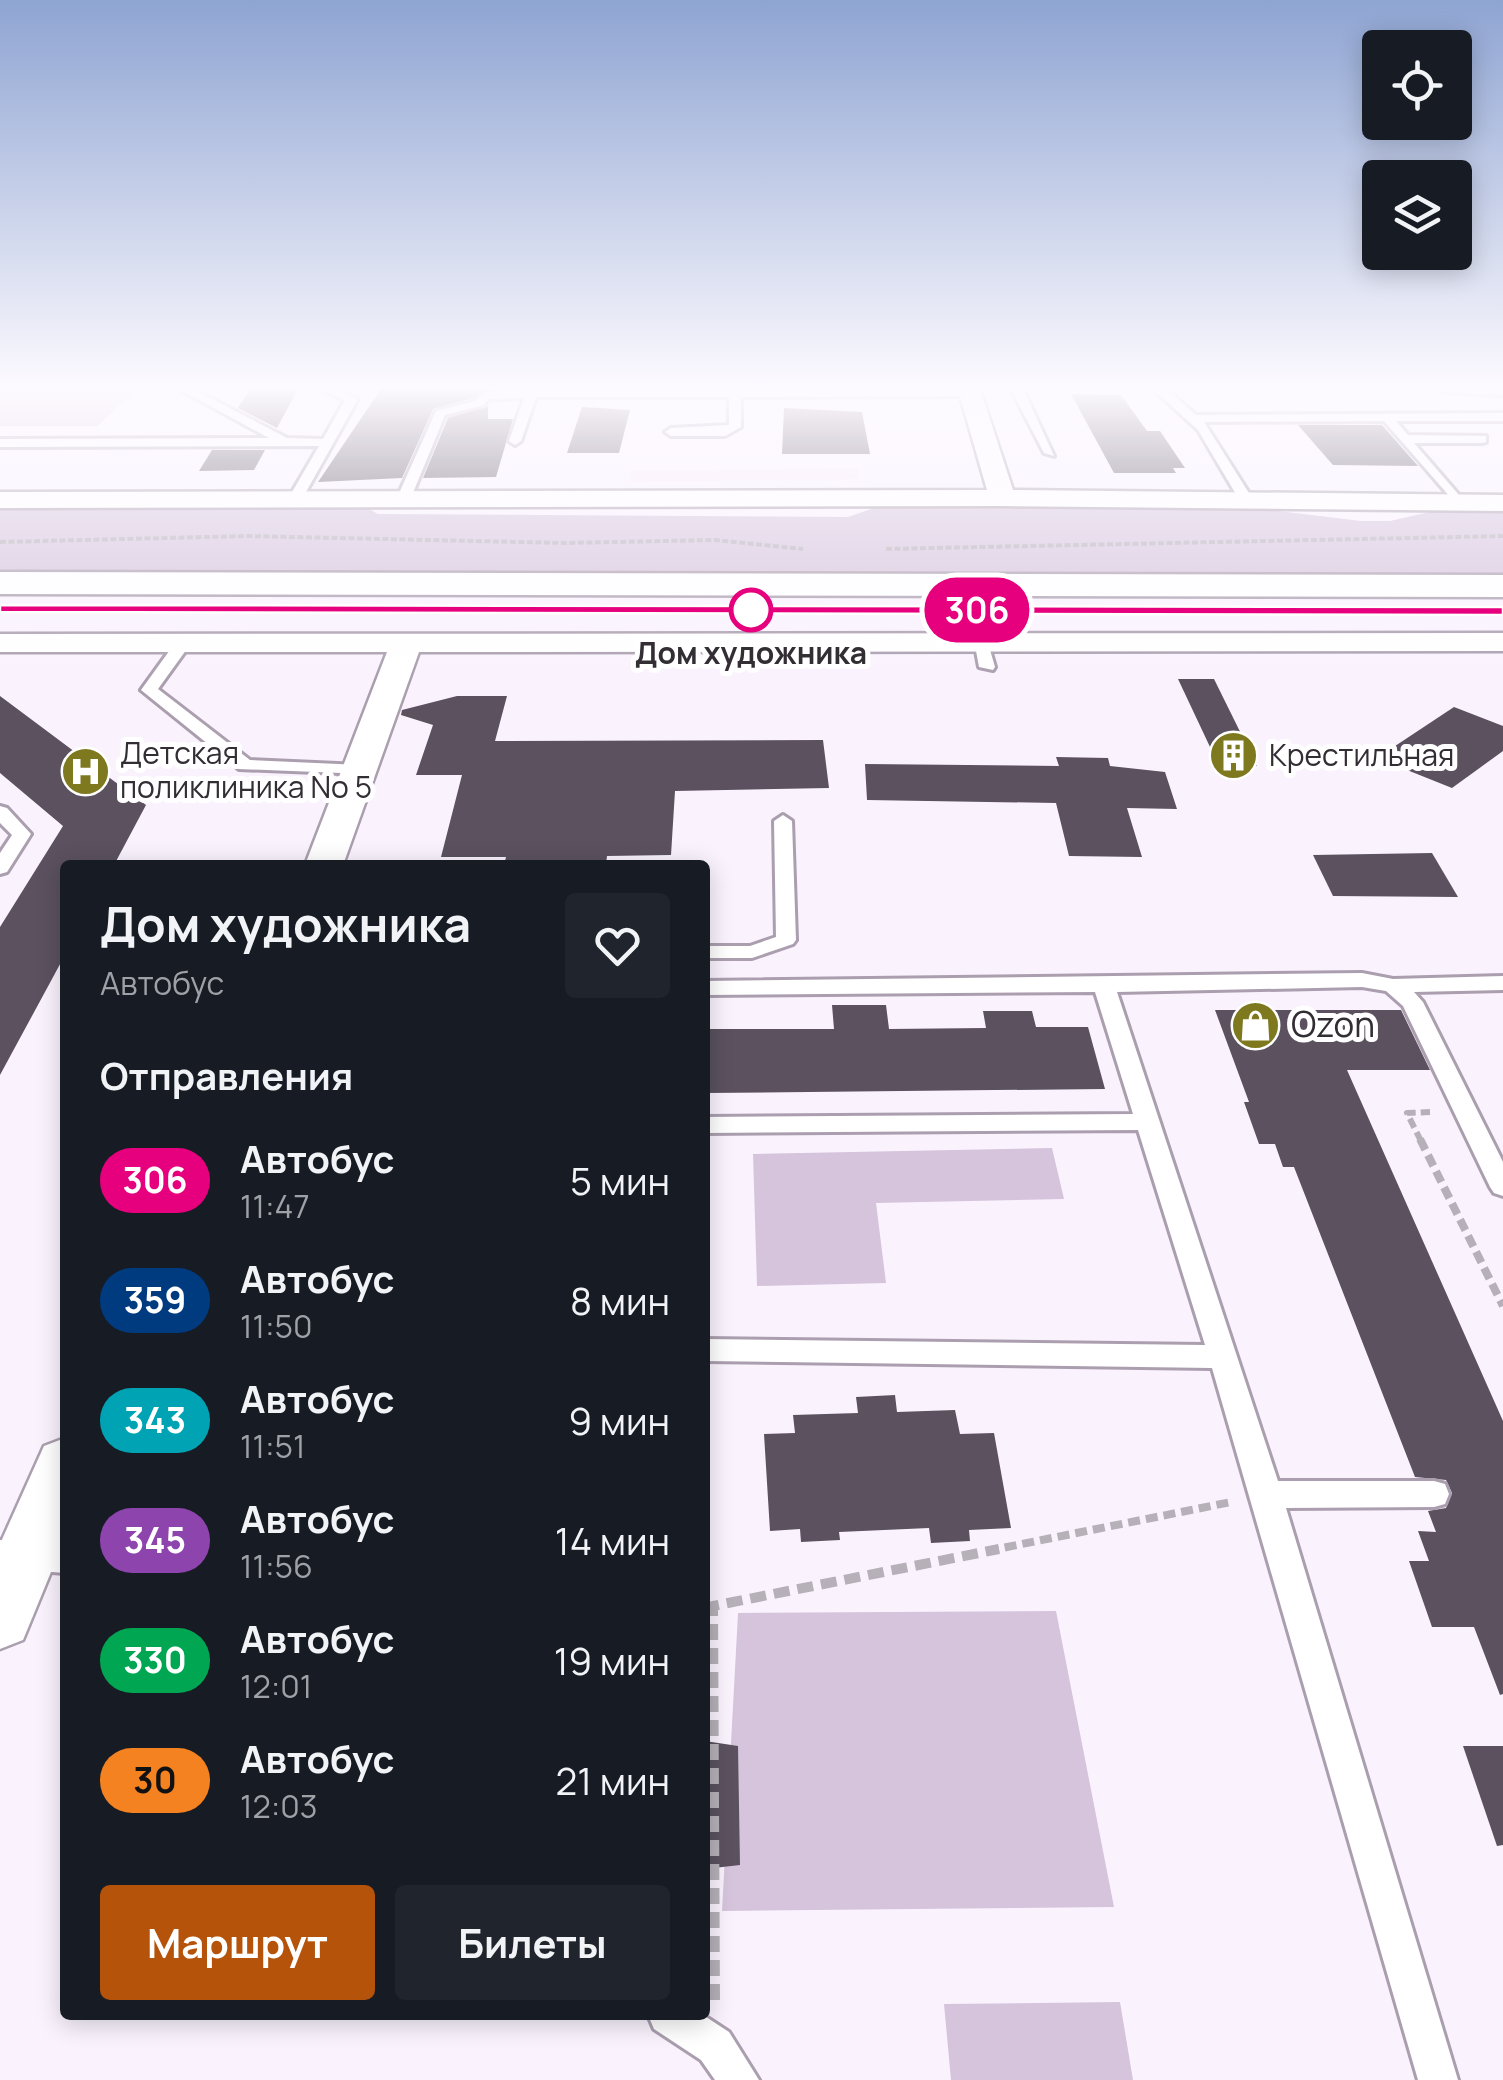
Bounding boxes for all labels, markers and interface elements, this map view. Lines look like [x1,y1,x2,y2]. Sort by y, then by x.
map controls [1362,30,1472,270]
button: locate [1362,30,1472,140]
button: layers [1362,160,1472,270]
line badge: 306 [920,578,1034,642]
text: 306 [944,586,1010,634]
marker: Дом художника [730,589,772,631]
place label: Дом художника [635,632,867,673]
building icon: Крестильная [1208,730,1260,782]
place label: Детская поликлиника No 5 [120,732,372,807]
place label: Крестильная [1269,734,1454,775]
hospital icon: Детская поликлиника No 5 [59,745,111,797]
text: Дом художника [100,891,471,956]
button: heart [565,893,670,998]
text: Автобус [100,961,224,1005]
shop icon: Ozon [1230,999,1282,1051]
place label: Ozon [1291,1000,1375,1048]
text: Отправления [100,1049,353,1101]
text: Автобус [240,1132,394,1184]
text: 5 мин [570,1154,670,1206]
text: 306 [122,1156,188,1204]
text: 11:47 [240,1184,309,1228]
text: Автобус [240,1252,394,1304]
text: 8 мин [570,1274,670,1326]
text: 359 [124,1276,186,1324]
text: 11:50 [240,1304,313,1348]
text: Автобус [240,1372,394,1424]
text: 9 мин [568,1394,670,1446]
text: 343 [124,1396,186,1444]
text: 11:51 [240,1424,306,1468]
text: Автобус [240,1492,394,1544]
text: 14 мин [555,1514,670,1566]
text: 345 [124,1516,186,1564]
text: 11:56 [240,1544,313,1588]
text: Автобус [240,1612,394,1664]
text: 19 мин [554,1634,670,1686]
text: 330 [123,1636,187,1684]
text: 12:01 [240,1664,312,1708]
text: Автобус [240,1732,394,1784]
text: 21 мин [556,1754,670,1806]
text: 30 [133,1756,177,1804]
text: 12:03 [240,1784,318,1828]
button: Маршрут [100,1885,375,2000]
button: Билеты [395,1885,670,2000]

